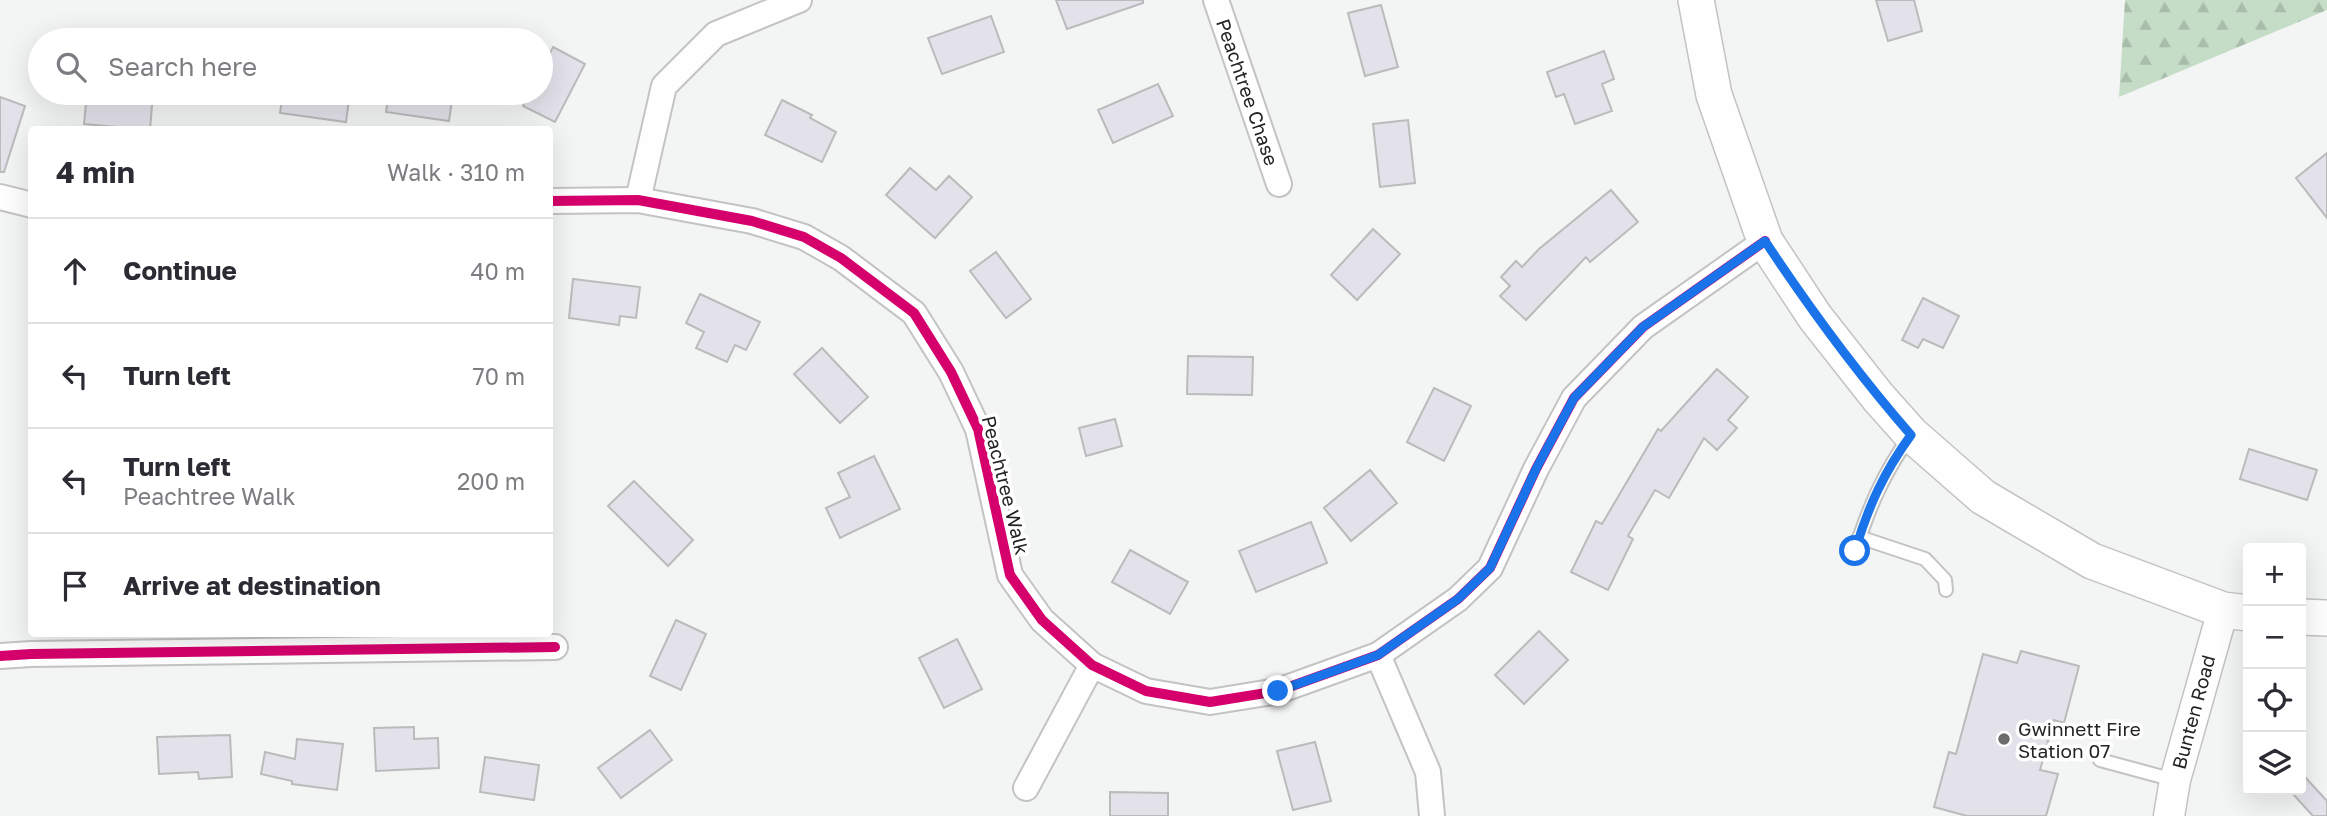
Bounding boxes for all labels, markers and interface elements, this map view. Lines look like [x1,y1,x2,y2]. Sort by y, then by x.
street label: Peachtree Chase [1212,15,1284,169]
search box [28,28,553,105]
icon: search [52,48,90,86]
text: Search here [108,51,257,82]
text: 4 min [56,154,135,190]
text: Walk · 310 m [387,158,525,186]
icon: ahead [56,252,94,290]
text: Continue [123,255,237,286]
text: 40 m [471,257,525,285]
icon: left [56,357,94,395]
text: Turn left [123,360,231,391]
text: 70 m [472,362,525,390]
street label: Peachtree Walk [978,413,1034,557]
text: Turn left [123,451,231,482]
icon: left [56,462,94,500]
text: 200 m [457,467,525,495]
text: Peachtree Walk [123,482,296,510]
route start [1839,535,1870,566]
map controls [2243,543,2306,795]
button: + [2243,543,2306,606]
icon: arrive [56,567,94,605]
text: Arrive at destination [123,570,381,601]
button: − [2243,606,2306,669]
street label: Bunten Road [2167,652,2219,772]
button: locate [2243,669,2306,732]
route end [1262,675,1293,706]
place label: Gwinnett Fire Station 07 [2018,717,2141,762]
marker: Gwinnett Fire Station 07 [1996,731,2012,747]
button: layers [2243,732,2306,795]

